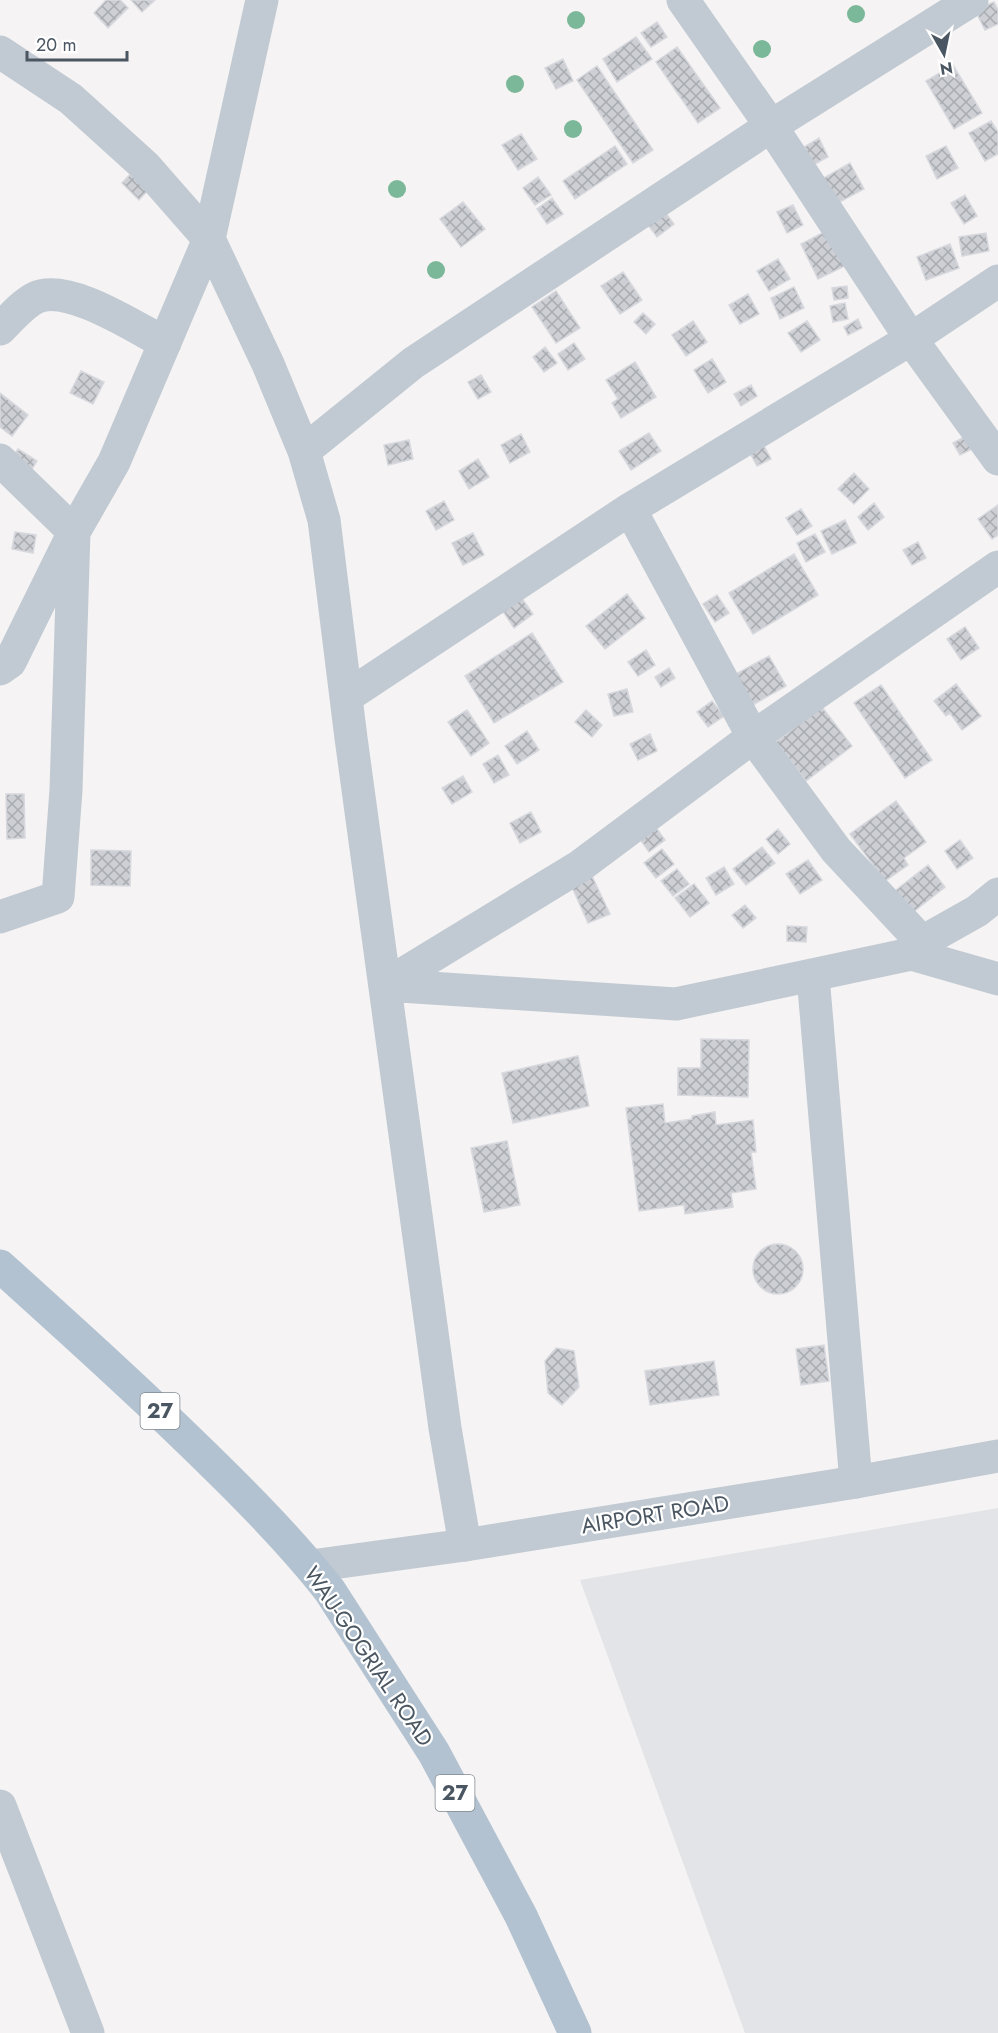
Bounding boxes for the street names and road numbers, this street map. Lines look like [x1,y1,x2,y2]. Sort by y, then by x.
road number: 27 [140,1393,180,1429]
street label: AIRPORT ROAD [579,1487,731,1541]
street label: WAU-GOGRIAL ROAD [297,1559,441,1753]
road number: 27 [436,1775,474,1811]

